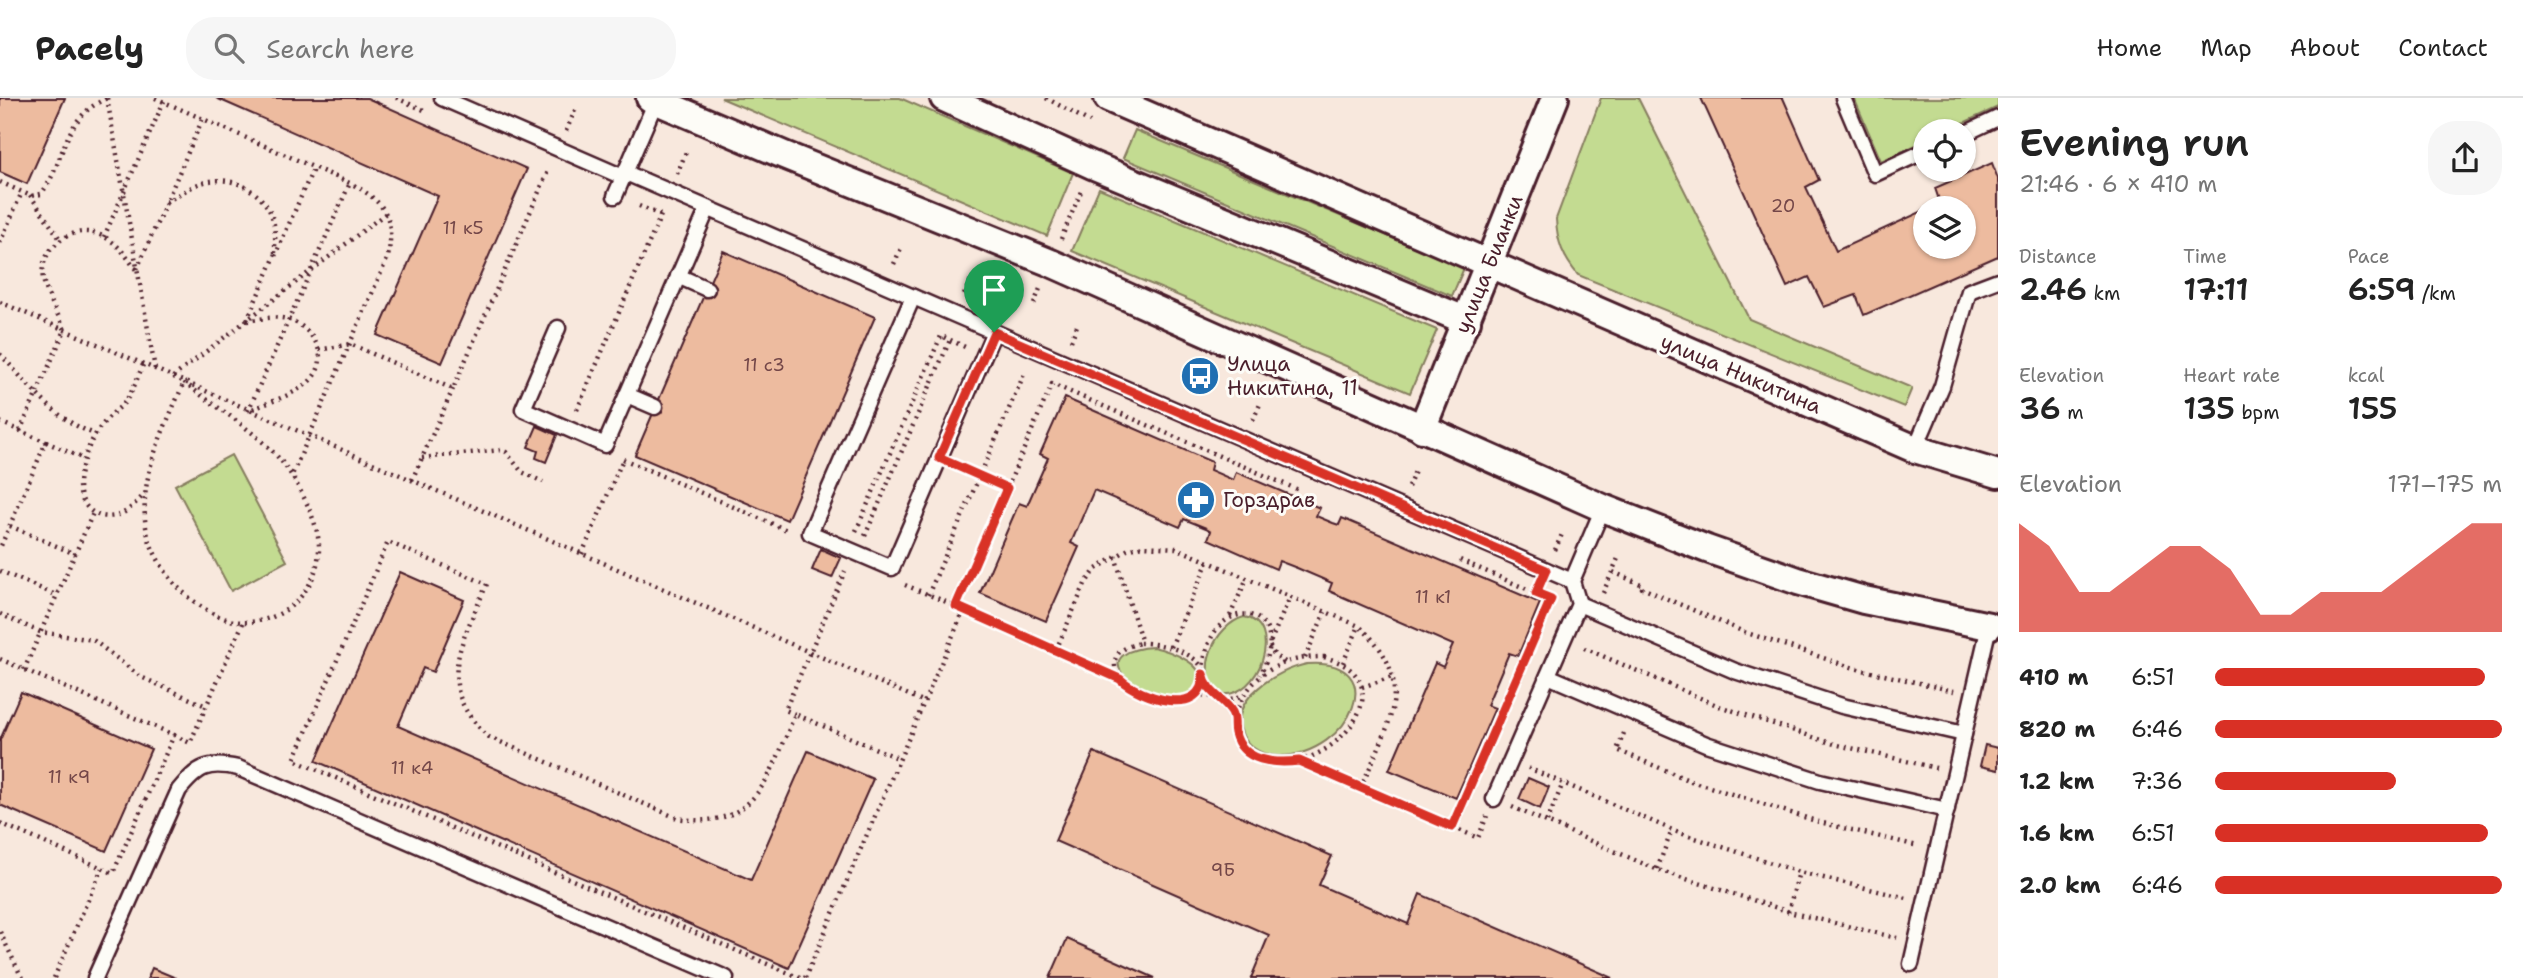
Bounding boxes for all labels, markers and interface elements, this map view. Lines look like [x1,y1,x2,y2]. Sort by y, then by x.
search box [186,17,676,80]
text: Pacely [35,26,144,71]
icon: search [210,29,248,67]
text: Search here [266,31,415,66]
text: Home [2096,32,2162,64]
text: Map [2200,32,2252,64]
text: About [2290,32,2360,64]
text: Contact [2398,32,2488,64]
text: Evening run [2019,117,2249,168]
map controls [1913,119,1976,259]
button: locate [1913,119,1976,182]
button: share [2428,121,2502,195]
text: 21:46 · 6 × 410 m [2019,169,2217,199]
street label: улица Бианки [1448,190,1530,338]
house number: 20 [1771,194,1795,218]
button: layers [1913,196,1976,259]
house number: 11 к5 [442,216,484,240]
text: Distance [2019,244,2097,269]
text: Time [2183,244,2227,269]
text: Pace [2348,244,2389,269]
pin [964,260,1024,332]
text: 2.46 [2019,269,2087,310]
text: 17:11 [2183,269,2249,310]
text: 6:59 [2348,269,2416,310]
icon: arrive [975,271,1013,309]
text: km [2087,281,2120,306]
text: /km [2416,281,2456,306]
street label: улица Никитина [1656,327,1826,421]
place label: Улица Никитина, 11 [1227,350,1358,402]
house number: 11 с3 [743,353,785,377]
bus stop icon: Улица Никитина, 11 [1179,355,1221,397]
text: Elevation [2019,363,2104,388]
text: Heart rate [2183,363,2280,388]
text: kcal [2348,363,2385,388]
text: 36 [2019,388,2061,429]
text: 135 [2183,388,2235,429]
text: 155 [2348,388,2397,429]
text: m [2061,400,2084,425]
text: bpm [2235,400,2280,425]
text: Elevation [2019,469,2122,499]
text: 171–175 m [2388,469,2502,499]
pharmacy icon: Горздрав [1175,479,1217,521]
place label: Горздрав [1223,486,1315,514]
house number: 11 к1 [1415,585,1451,609]
text: 410 m [2019,662,2088,692]
text: 6:51 [2131,662,2175,692]
text: 820 m [2019,714,2095,744]
text: 6:46 [2131,714,2183,744]
house number: 11 к4 [391,756,433,780]
house number: 11 к9 [48,765,90,789]
text: 1.2 km [2019,766,2095,796]
text: 7:36 [2131,766,2183,796]
text: 1.6 km [2019,818,2094,848]
text: 6:51 [2131,818,2175,848]
house number: 9Б [1211,858,1235,882]
text: 2.0 km [2019,870,2101,900]
text: 6:46 [2131,870,2183,900]

